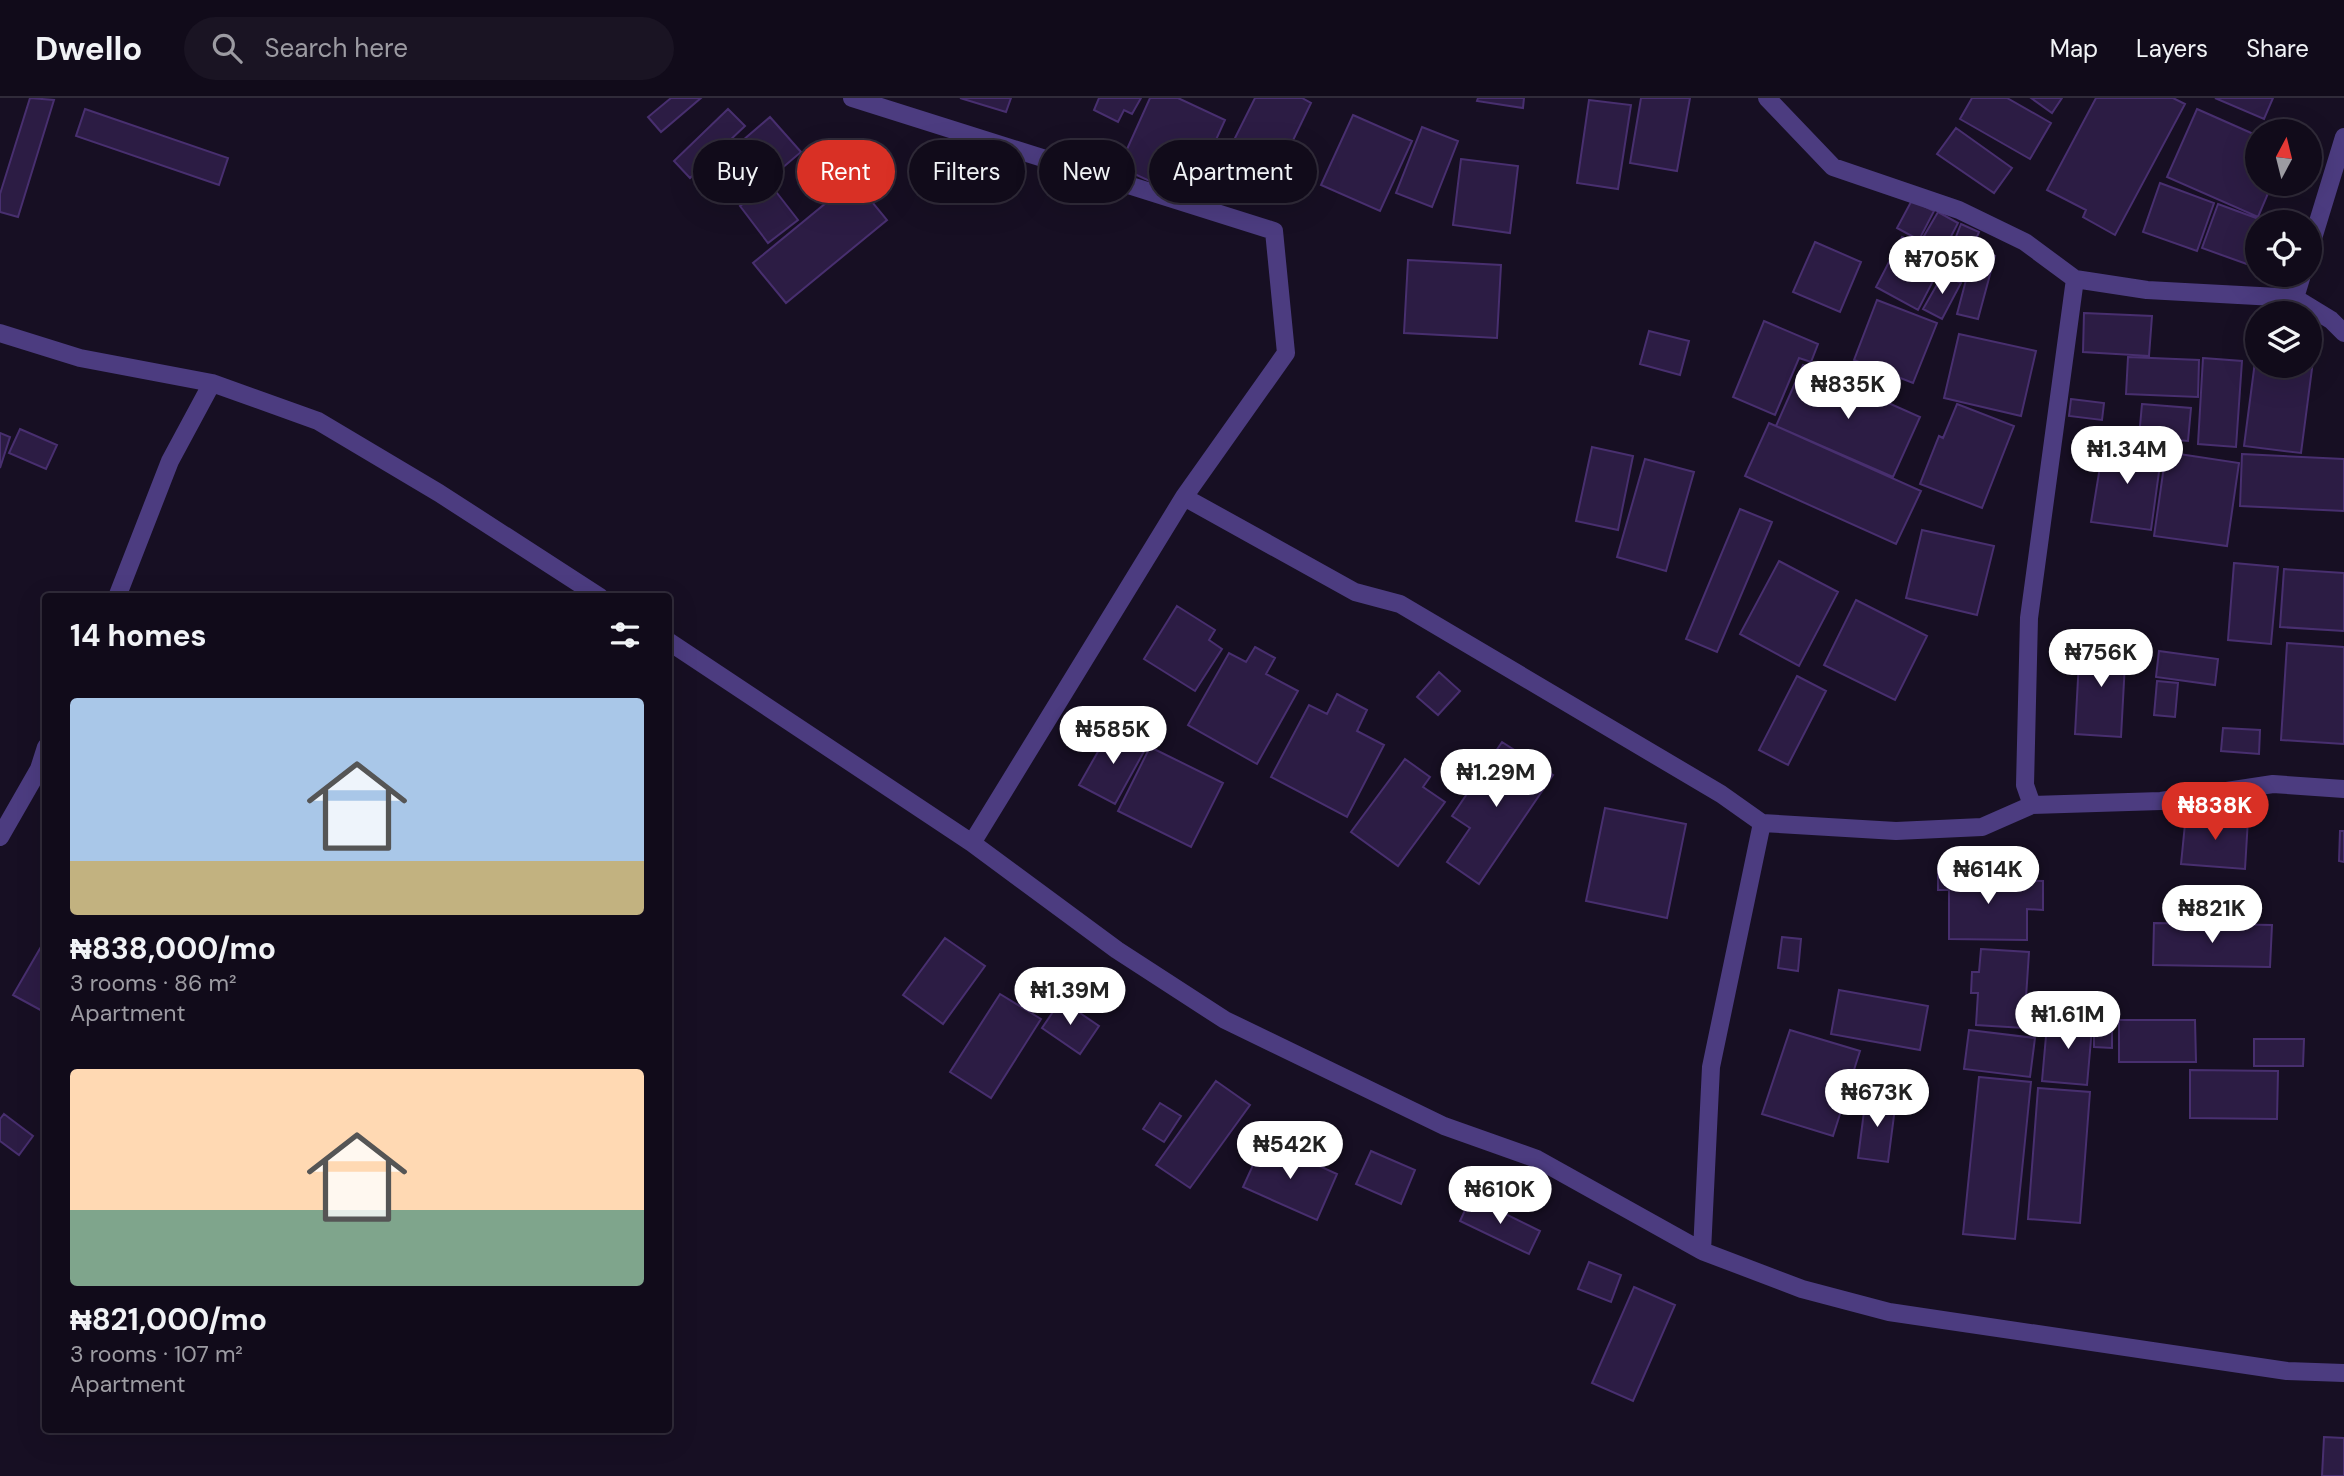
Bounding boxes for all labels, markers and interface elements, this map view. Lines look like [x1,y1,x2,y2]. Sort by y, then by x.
search box [184,17,674,80]
text: Dwello [35,27,142,70]
icon: search [208,29,246,67]
text: Search here [264,31,408,65]
text: Map [2050,33,2098,64]
text: Layers [2136,33,2208,64]
text: Share [2246,33,2309,64]
north arrow [2245,119,2322,196]
map controls [2245,119,2322,378]
chip: Buy [693,140,783,203]
chip: Rent [797,140,895,203]
chip: Filters [909,140,1025,203]
chip: New [1039,140,1135,203]
chip: Apartment [1149,140,1317,203]
button: locate [2245,210,2322,287]
pin: ₦705K [1893,236,1991,296]
text: ₦705K [1905,244,1979,274]
button: layers [2245,301,2322,378]
pin: ₦835K [1799,362,1897,421]
text: ₦835K [1811,369,1885,399]
pin: ₦1.34M [2070,426,2184,486]
text: ₦1.34M [2087,434,2167,464]
text: 14 homes [70,616,207,655]
icon: filters [606,616,644,654]
pin: ₦756K [2052,630,2150,689]
text: ₦756K [2065,637,2137,667]
pin: ₦585K [1064,706,1162,766]
text: ₦585K [1076,714,1150,744]
icon: home [294,743,420,869]
pin: ₦1.29M [1439,750,1553,809]
text: ₦1.29M [1457,757,1535,787]
pin: ₦838K [2166,782,2264,842]
text: ₦838K [2178,790,2252,820]
pin: ₦614K [1939,846,2037,906]
text: ₦614K [1953,854,2023,884]
pin: ₦821K [2163,886,2261,945]
text: ₦821K [2178,893,2246,923]
text: ₦838,000/mo [70,929,276,968]
text: 3 rooms · 86 m² [70,968,237,998]
pin: ₦1.39M [1013,968,1127,1027]
text: ₦1.39M [1030,975,1110,1005]
pin: ₦1.61M [2011,992,2125,1051]
text: Apartment [70,998,185,1028]
text: ₦1.61M [2031,999,2105,1029]
pin: ₦673K [1828,1070,1926,1129]
text: ₦673K [1841,1077,1913,1107]
icon: home [294,1114,420,1240]
pin: ₦542K [1241,1122,1339,1181]
text: ₦542K [1253,1129,1327,1159]
pin: ₦610K [1451,1166,1549,1226]
text: ₦610K [1465,1174,1535,1204]
text: ₦821,000/mo [70,1300,267,1339]
text: 3 rooms · 107 m² [70,1339,243,1369]
text: Apartment [70,1369,185,1399]

